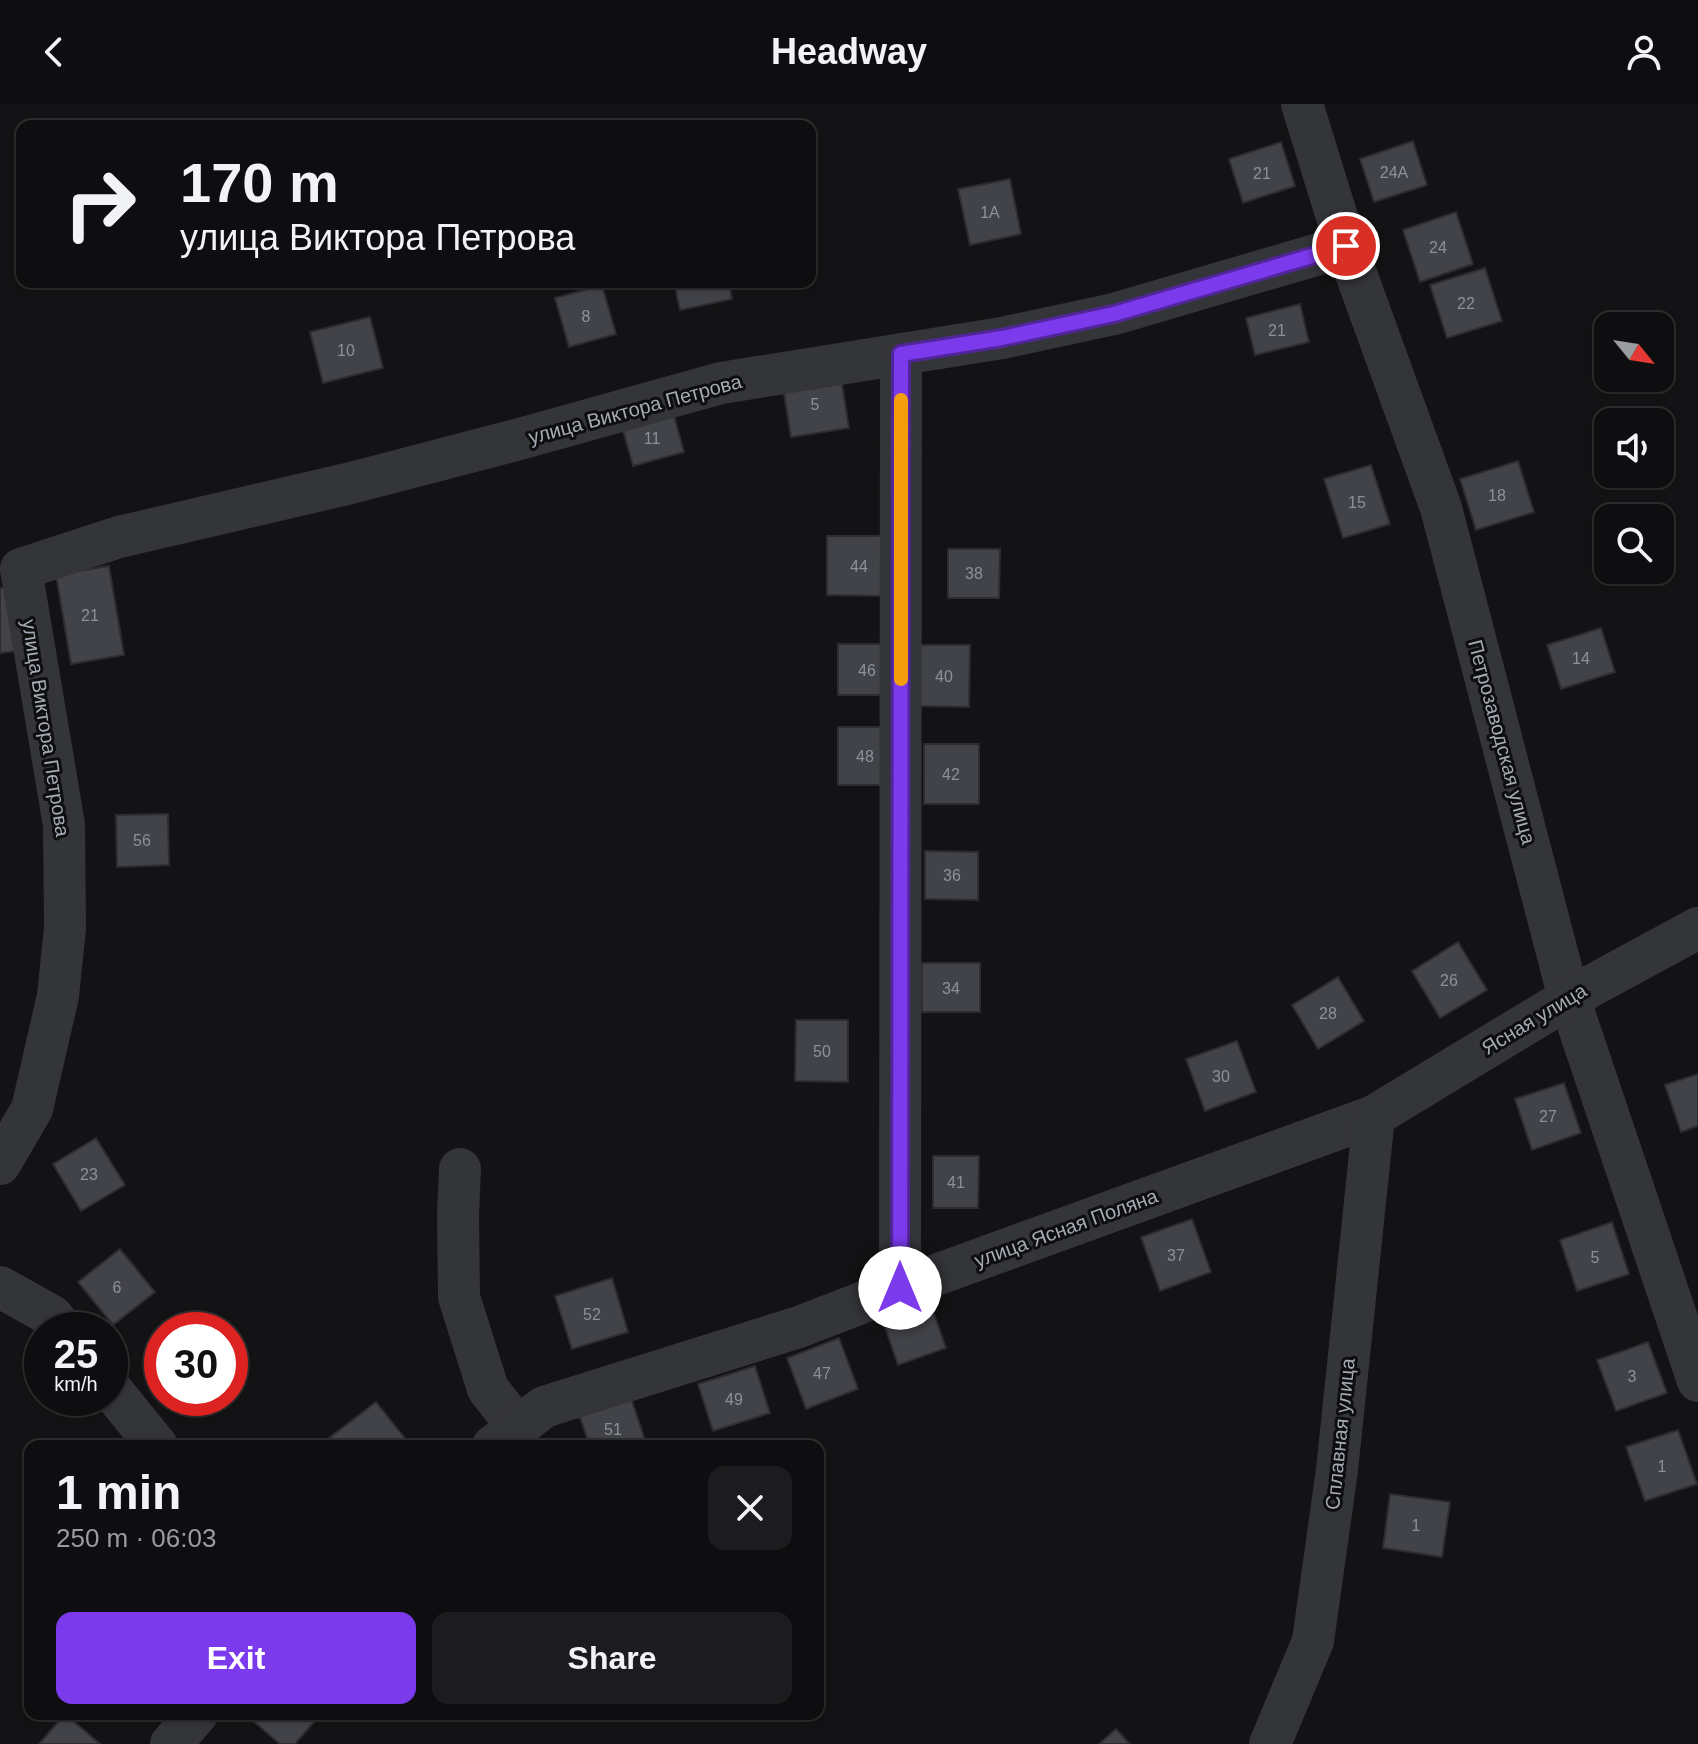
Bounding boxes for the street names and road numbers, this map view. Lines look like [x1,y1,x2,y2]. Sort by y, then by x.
street label: улица Виктора Петрова [526,370,745,448]
street label: улица Виктора Петрова [18,618,74,839]
street label: Петрозаводская улица [1464,637,1540,847]
street label: Ясная улица [1478,979,1591,1059]
street label: улица Ясная Поляна [971,1184,1161,1271]
street label: Сплавная улица [1321,1356,1359,1511]

